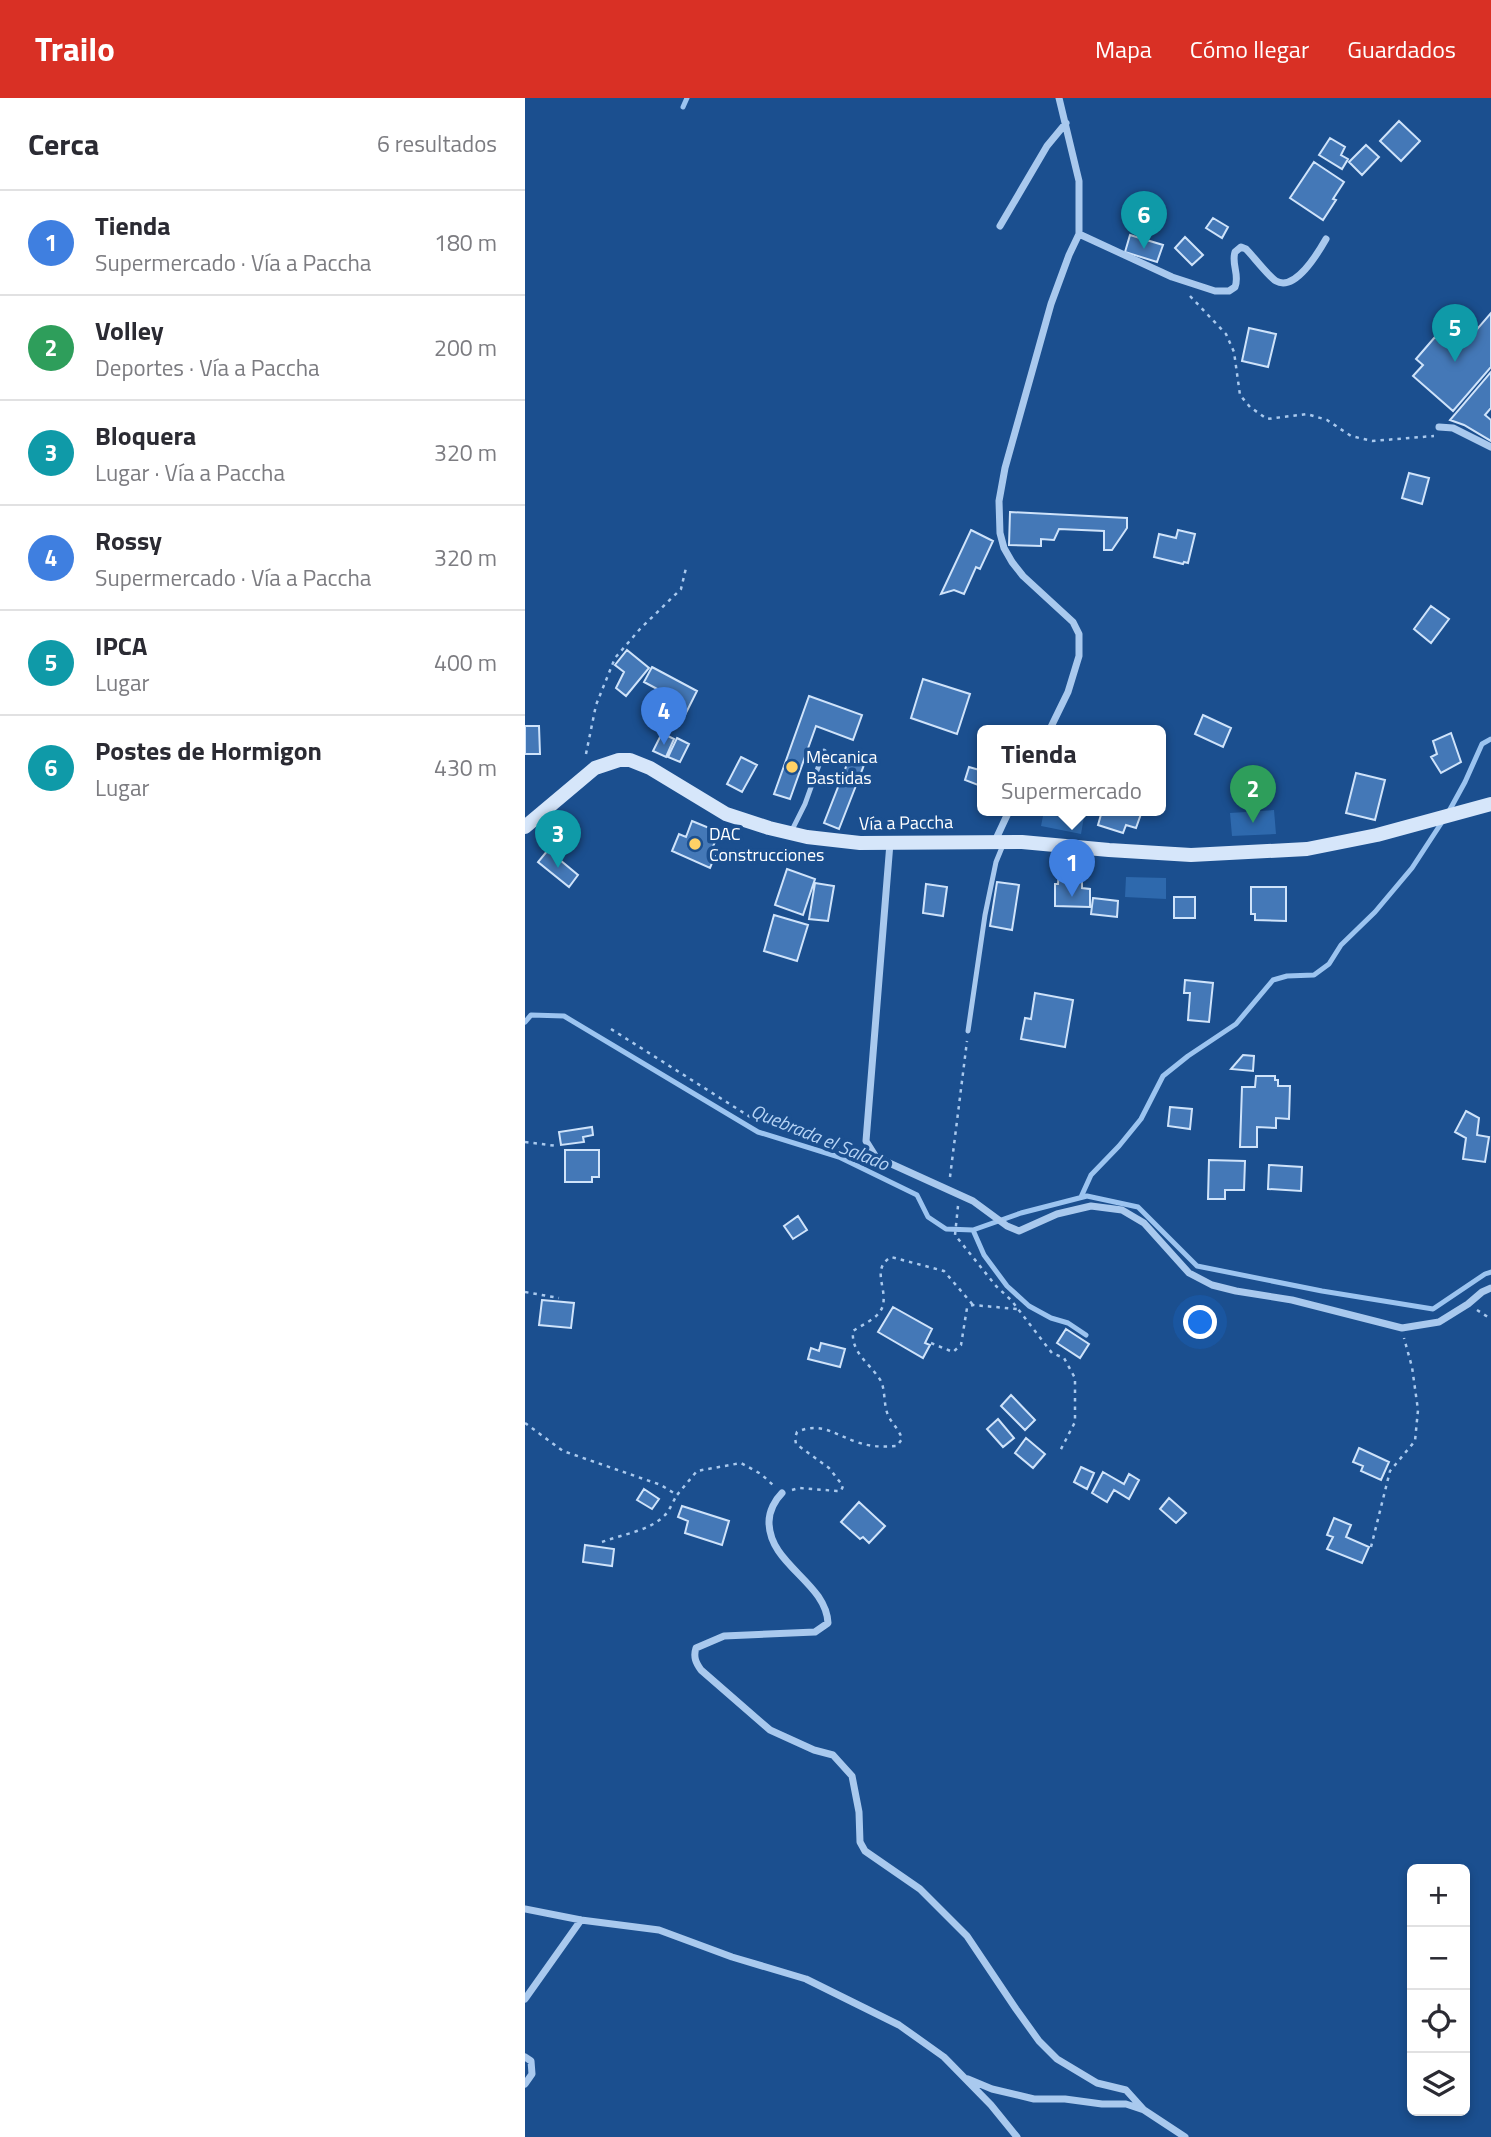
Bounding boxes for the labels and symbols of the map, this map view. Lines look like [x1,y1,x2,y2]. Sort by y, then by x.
pin: 6 [1121,191,1167,249]
pin: 5 [1432,304,1478,362]
pin: 4 [641,687,687,745]
place label: Mecanica Bastidas [806,743,877,791]
marker: Mecanica Bastidas [784,759,800,775]
pin: 2 [1230,765,1276,823]
street label: Vía a Paccha [859,808,953,837]
pin: 3 [535,810,581,868]
place label: DAC Construcciones [709,820,824,868]
marker: DAC Construcciones [687,836,703,852]
pin: 1 [1049,839,1095,897]
water label: Quebrada el Salado [747,1096,894,1178]
your location [1183,1305,1217,1339]

